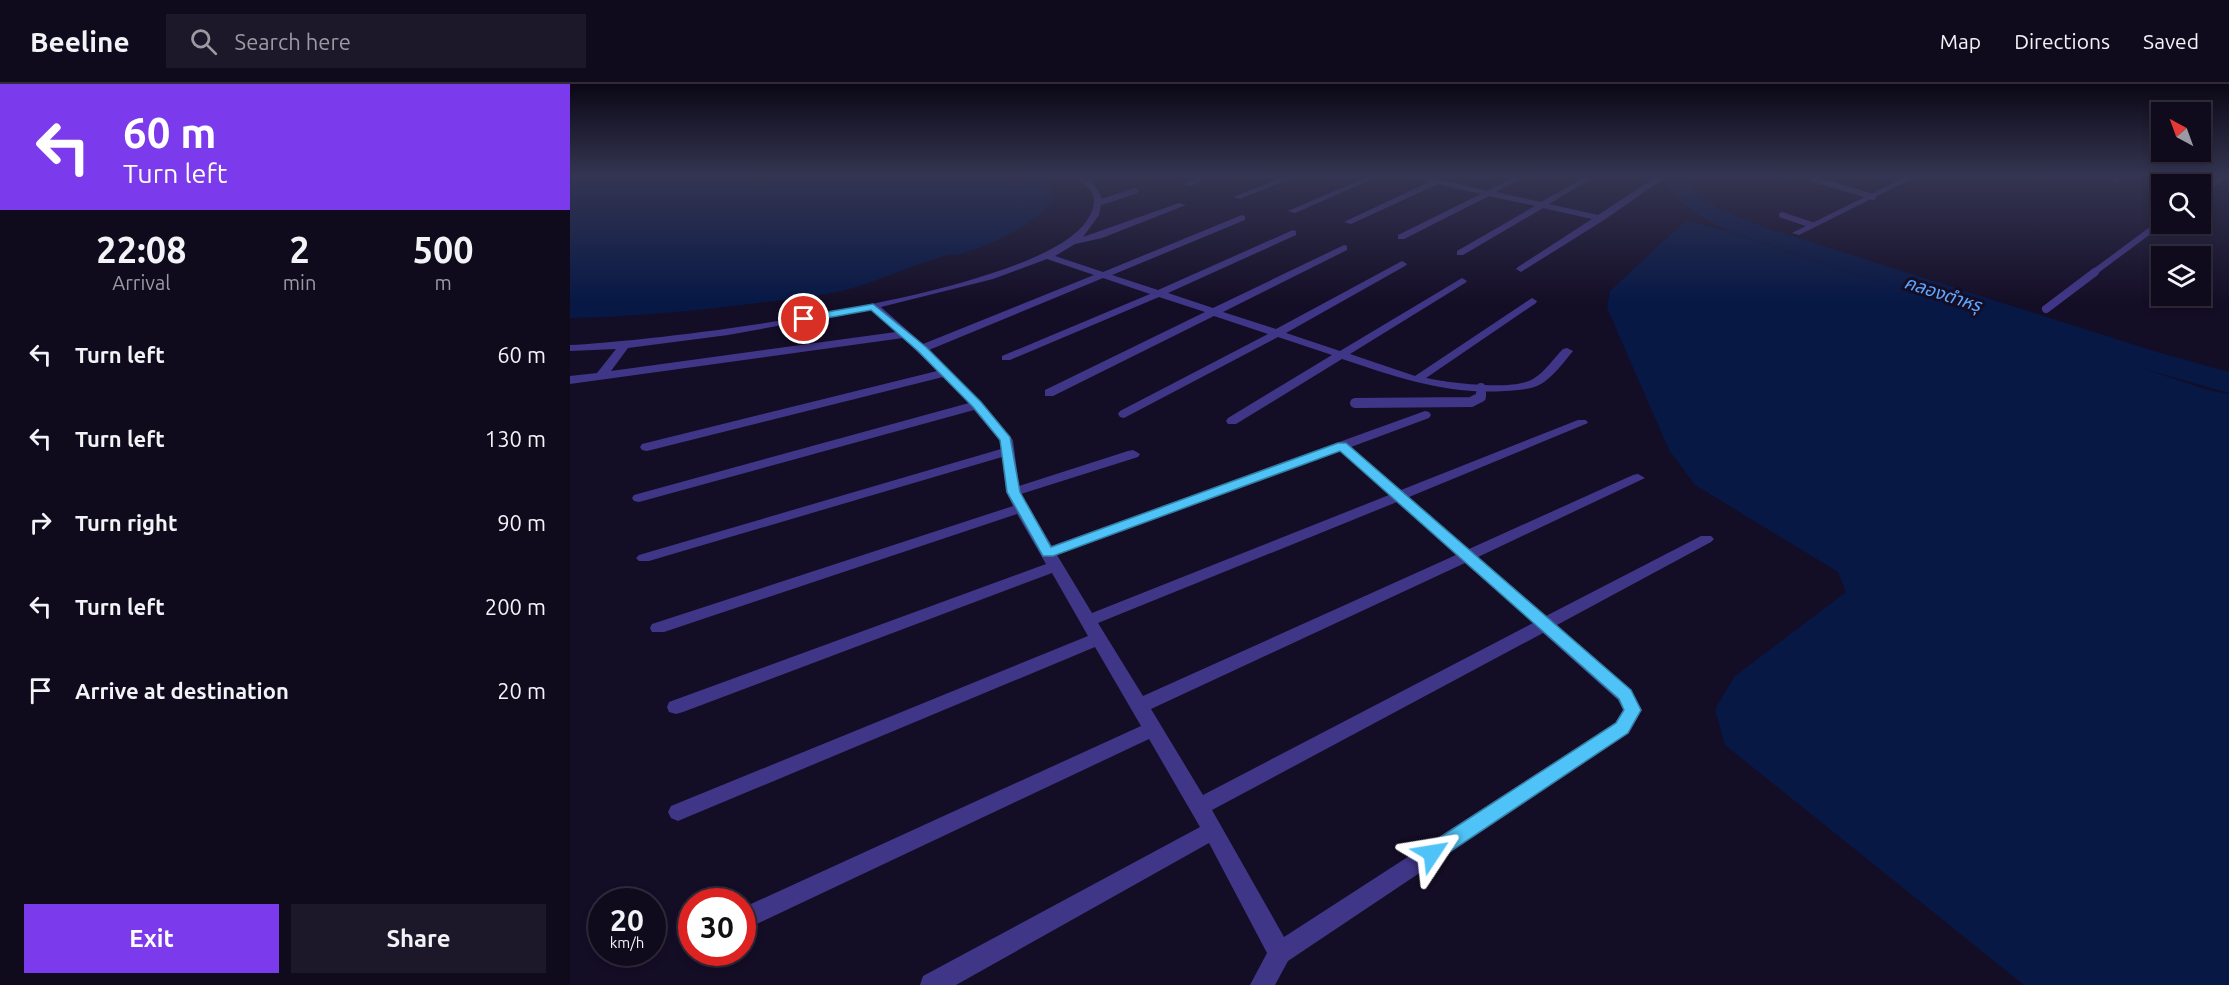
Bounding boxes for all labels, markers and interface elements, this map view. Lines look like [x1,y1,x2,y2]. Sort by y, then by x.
search box [166,14,586,68]
icon: search [187,25,220,58]
text: Beeline [30,26,130,57]
text: Search here [235,29,351,54]
text: Map [1940,29,1981,53]
text: Directions [2014,29,2110,53]
text: Saved [2143,29,2199,53]
north arrow [2151,102,2211,162]
map controls [2151,102,2211,306]
icon: left [24,108,102,186]
text: 60 m [123,109,217,156]
text: Turn left [123,158,227,188]
button: search [2151,174,2211,234]
text: 22:08 [96,229,186,270]
text: 2 [289,229,310,270]
text: 500 [413,229,474,270]
button: layers [2151,246,2211,306]
text: Arrival [112,271,171,294]
text: min [283,271,316,294]
text: m [435,271,452,294]
water label: คลองตำหรุ [1902,271,1985,317]
pin [778,293,829,344]
icon: arrive [787,302,820,335]
icon: left [24,338,57,371]
text: Turn left [75,342,165,367]
text: 60 m [497,342,546,367]
icon: left [24,422,57,455]
text: Turn left [75,426,165,451]
text: 130 m [485,426,546,451]
icon: right [24,506,57,539]
text: Turn right [75,510,177,535]
text: 90 m [497,510,546,535]
icon: left [24,590,57,623]
text: Turn left [75,594,165,619]
text: 200 m [485,594,546,619]
icon: arrive [24,674,57,707]
text: Arrive at destination [75,678,289,703]
text: 20 m [497,678,546,703]
position arrow [1400,821,1464,885]
speed limit sign: 30 [678,888,756,966]
text: 20 [610,903,644,937]
button: Exit [24,904,279,973]
button: Share [291,904,546,973]
text: km/h [610,934,644,951]

